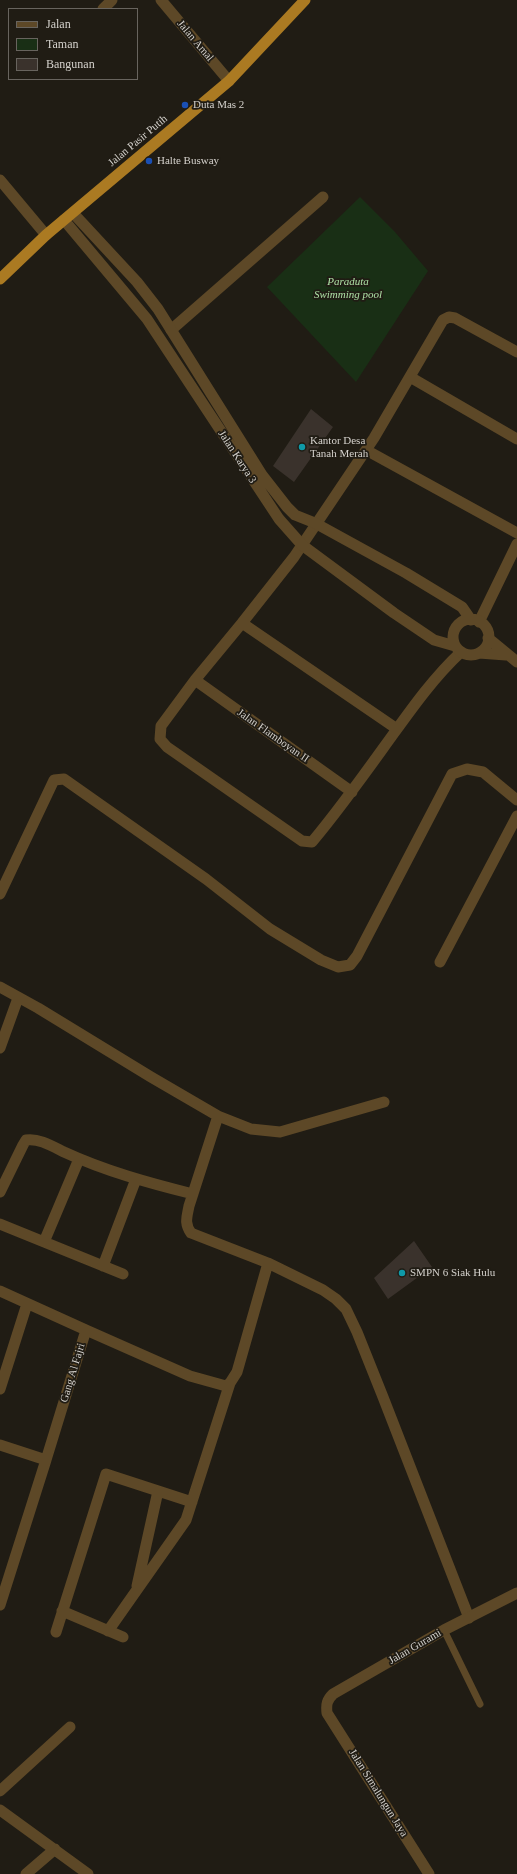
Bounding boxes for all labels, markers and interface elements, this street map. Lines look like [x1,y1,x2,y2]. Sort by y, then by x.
legend [8,8,138,80]
text: Jalan [46,17,71,31]
street label: Jalan Amal [174,18,216,64]
text: Taman [46,37,78,51]
text: Bangunan [46,57,95,71]
place label: Duta Mas 2 [193,98,244,112]
marker: Duta Mas 2 [180,100,190,110]
street label: Jalan Pasir Putih [106,112,170,170]
place label: Halte Busway [157,154,219,168]
marker: Halte Busway [144,156,154,166]
park label: Paraduta Swimming pool [314,275,382,301]
street label: Jalan Karya 3 [215,428,259,486]
place label: Kantor Desa Tanah Merah [310,434,368,460]
marker: Kantor Desa Tanah Merah [297,442,307,452]
street label: Jalan Flamboyan II [234,706,312,766]
place label: SMPN 6 Siak Hulu [410,1266,495,1280]
marker: SMPN 6 Siak Hulu [397,1268,407,1278]
street label: Gang Al Fajri [58,1342,88,1404]
street label: Jalan Gurami [386,1627,444,1667]
street label: Jalan Simalungun Jaya [346,1747,410,1839]

